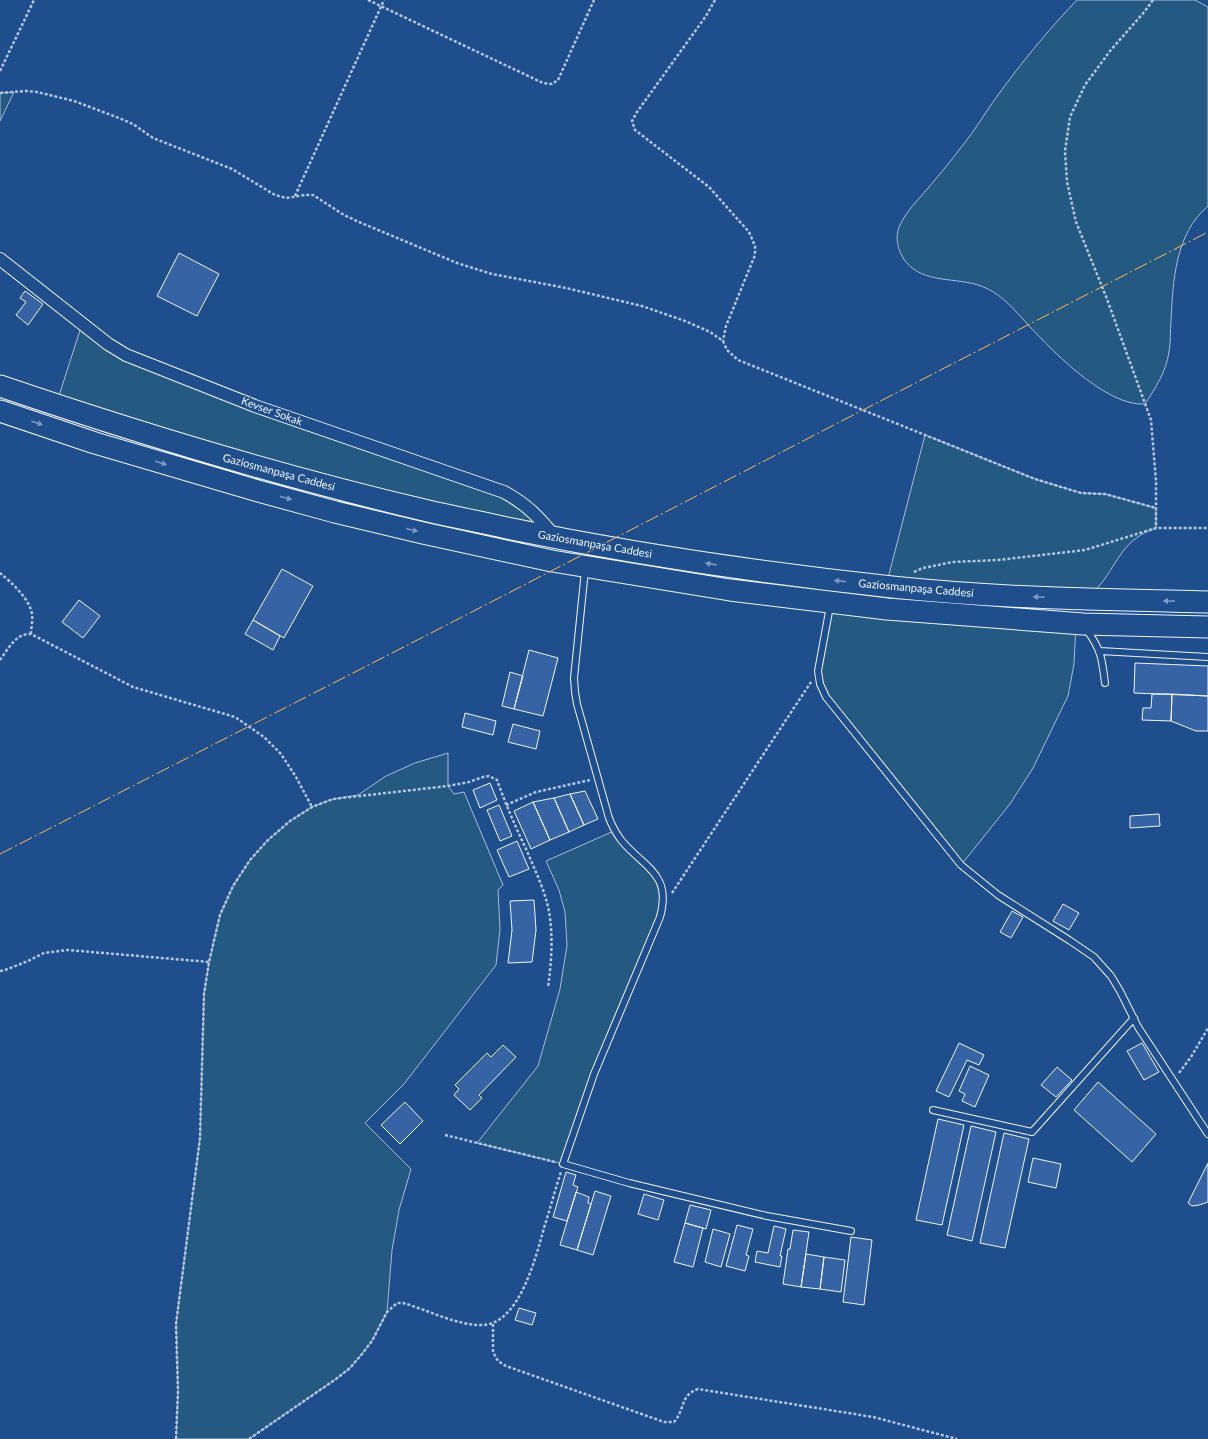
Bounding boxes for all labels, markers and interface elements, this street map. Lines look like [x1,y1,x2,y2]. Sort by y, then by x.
street label: Kevser Sokak [240,393,305,428]
one-way arrow [31,421,43,427]
street label: Gaziosmanpaşa Caddesi [222,450,337,493]
one-way arrow [155,460,167,466]
one-way arrow [280,496,292,502]
street label: Gaziosmanpaşa Caddesi [537,527,654,560]
one-way arrow [406,528,418,534]
one-way arrow [705,561,717,567]
street label: Gaziosmanpaşa Caddesi [858,576,975,599]
one-way arrow [834,578,846,584]
one-way arrow [1033,594,1045,601]
one-way arrow [1162,598,1175,604]

